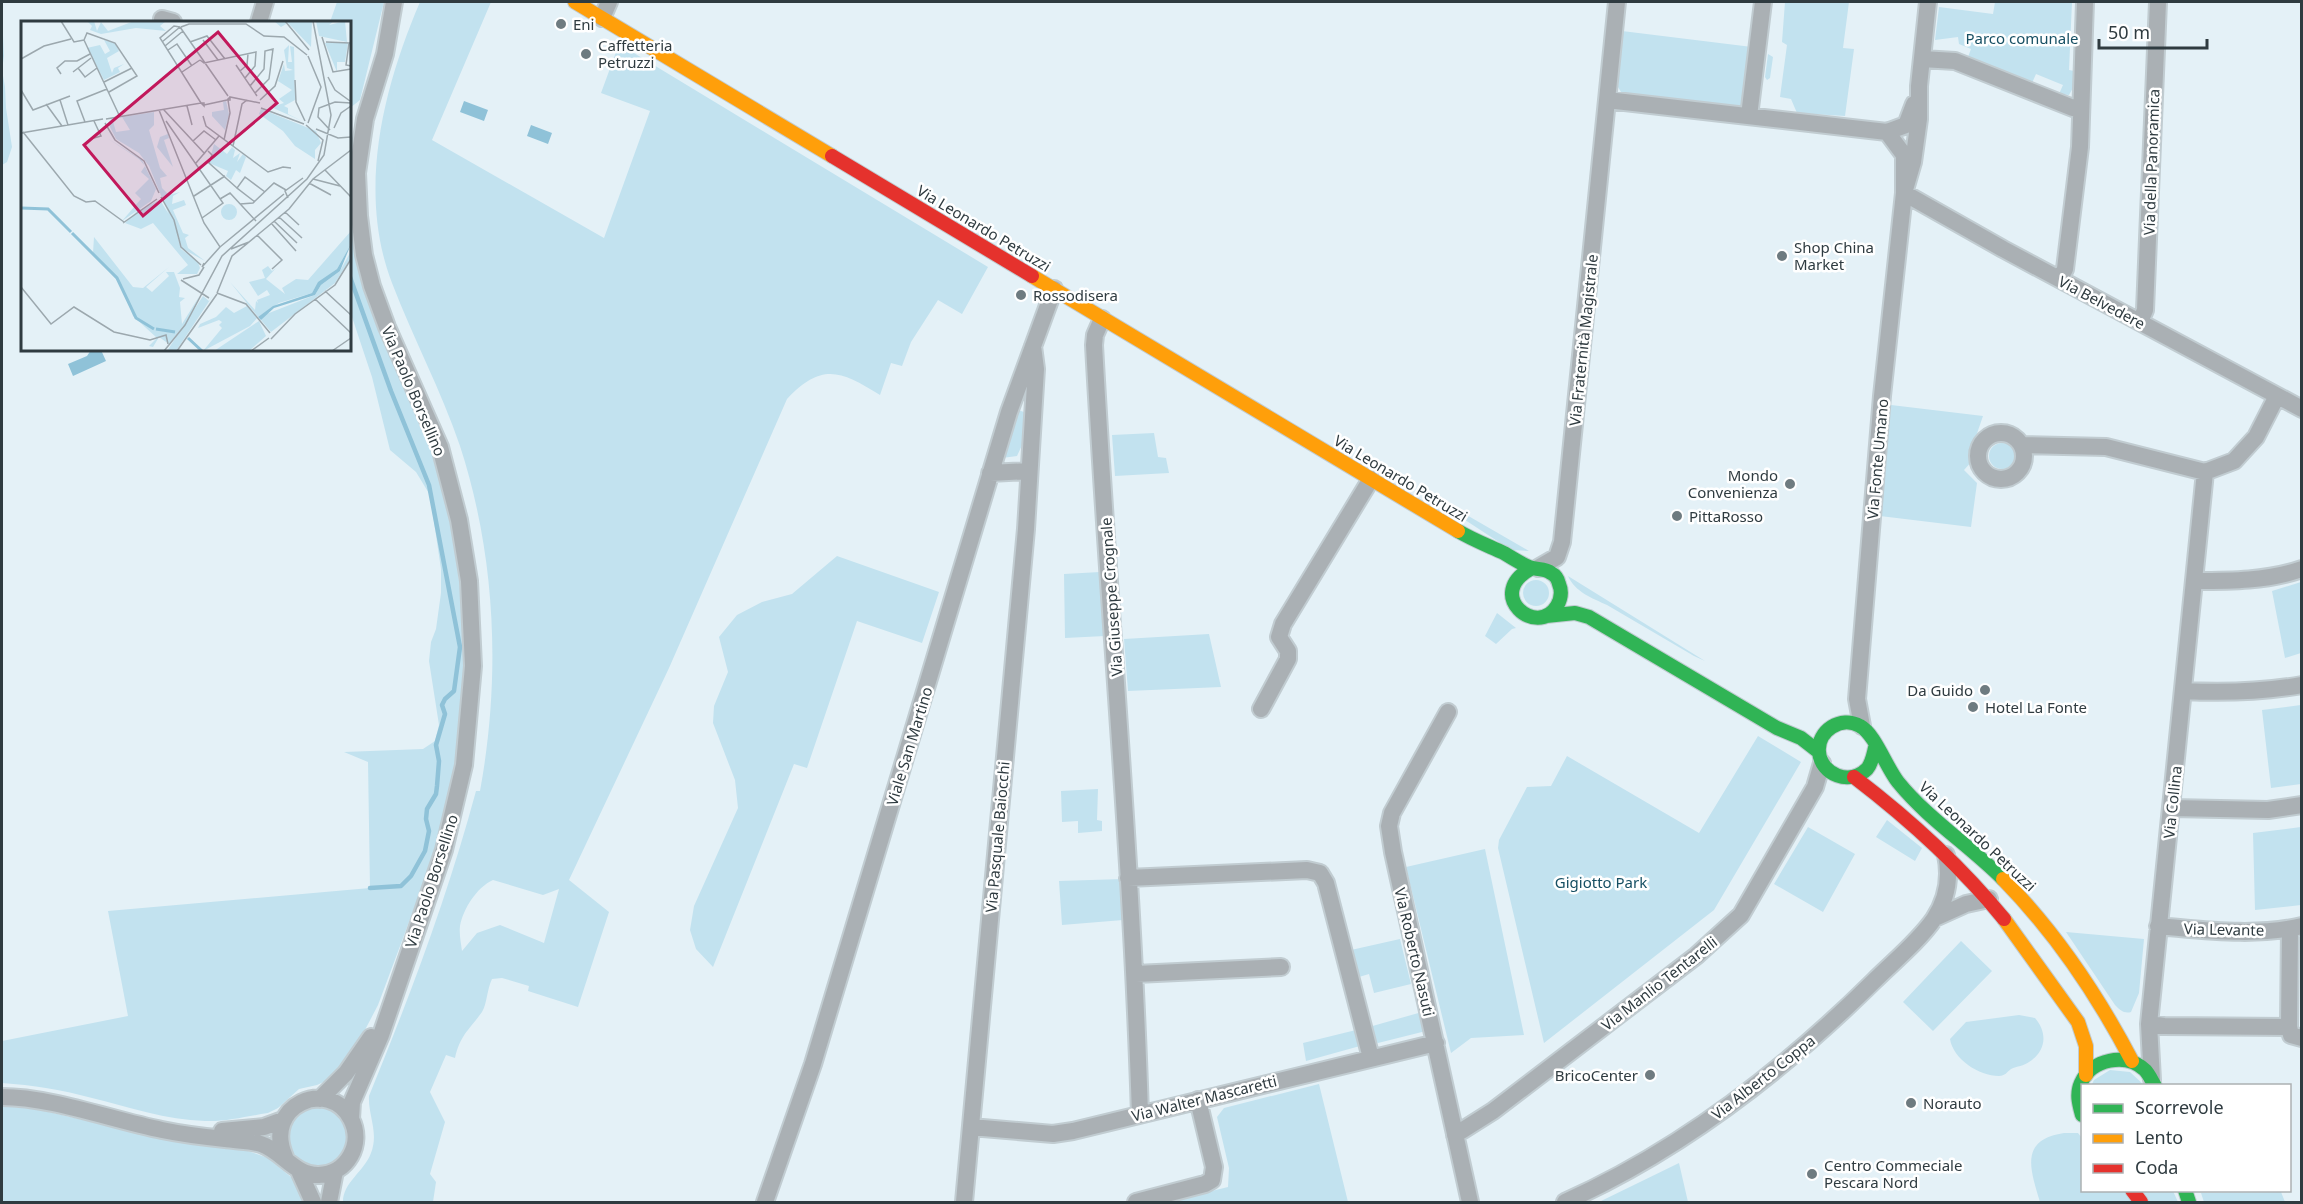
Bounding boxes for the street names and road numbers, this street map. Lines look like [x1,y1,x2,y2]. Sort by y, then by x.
street label: Via della Panoramica [2138,88,2164,236]
street label: Via Leonardo Petruzzi [913,180,1055,276]
street label: Via Fraternità Magistrale [1564,253,1602,427]
street label: Via Belvedere [2055,271,2149,333]
street label: Via Paolo Borsellino [378,323,450,459]
street label: Via Fonte Umano [1862,398,1892,520]
street label: Via Leonardo Petruzzi [1330,430,1472,526]
street label: Via Giuseppe Crognale [1095,517,1127,677]
street label: Viale San Martino [881,684,937,808]
street label: Via Pasquale Baiocchi [980,761,1014,913]
street label: Via Collina [2158,765,2186,839]
street label: Via Leonardo Petruzzi [1915,777,2041,895]
street label: Via Paolo Borsellino [400,812,462,950]
street label: Via Roberto Nasuti [1390,886,1440,1018]
street label: Via Levante [2184,918,2264,940]
street label: Via Manlio Tentarelli [1597,931,1721,1035]
street label: Via Alberto Coppa [1707,1030,1819,1124]
street label: Via Walter Mascaretti [1129,1070,1279,1126]

